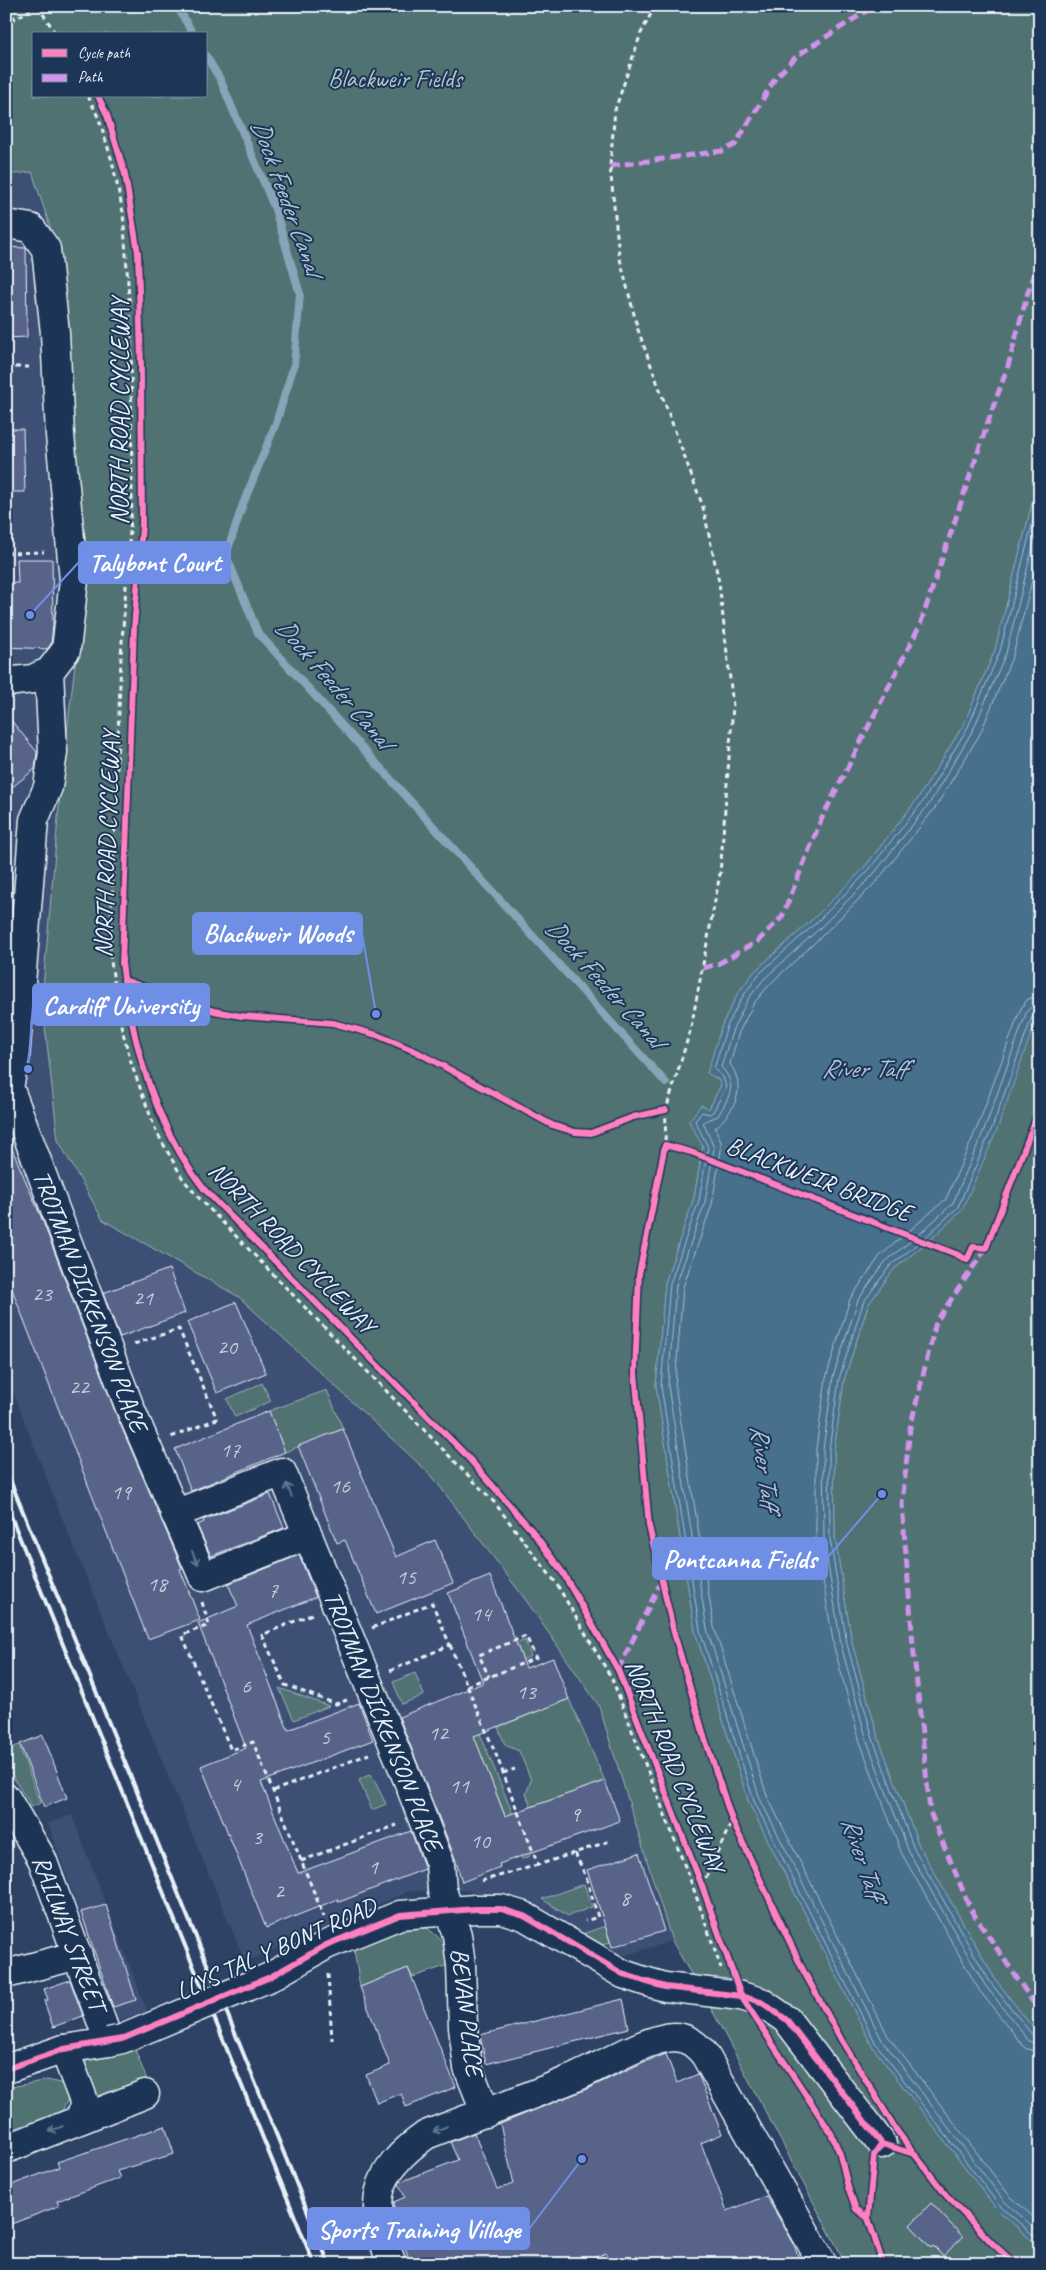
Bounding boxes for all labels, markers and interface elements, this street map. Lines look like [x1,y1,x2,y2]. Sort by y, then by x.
legend [32,32,208,98]
text: Cycle path [78,44,130,63]
park label: Blackweir Fields [328,63,464,95]
text: Path [78,68,104,87]
water label: Dock Feeder Canal [244,115,333,287]
street label: NORTH ROAD CYCLEWAY [104,294,136,525]
callout: Talybont Court [79,542,230,583]
text: Talybont Court [89,546,223,579]
water label: Dock Feeder Canal [268,611,405,761]
street label: NORTH ROAD CYCLEWAY [87,726,127,958]
water label: Dock Feeder Canal [539,912,677,1061]
callout: Blackweir Woods [193,913,362,954]
text: Blackweir Woods [203,917,355,950]
callout: Cardiff University [33,984,209,1025]
text: Cardiff University [43,989,201,1022]
water label: River Taff [822,1052,915,1085]
street label: BLACKWEIR BRIDGE [722,1129,919,1230]
street label: NORTH ROAD CYCLEWAY [202,1155,385,1343]
street label: TROTMAN DICKENSON PLACE [25,1166,156,1439]
house number: 23 [32,1280,54,1308]
house number: 21 [133,1284,154,1312]
house number: 20 [217,1333,239,1361]
house number: 22 [69,1373,91,1401]
water label: River Taff [743,1423,788,1520]
house number: 17 [220,1436,241,1464]
house number: 16 [330,1472,351,1500]
house number: 19 [111,1478,133,1506]
one-way arrow [284,1483,294,1498]
callout: Pontcanna Fields [653,1538,827,1579]
text: Pontcanna Fields [663,1543,820,1576]
one-way arrow [191,1550,201,1565]
house number: 15 [396,1563,417,1591]
house number: 18 [147,1570,169,1598]
house number: 7 [268,1576,279,1604]
street label: TROTMAN DICKENSON PLACE [316,1586,451,1858]
house number: 14 [471,1600,493,1628]
street label: NORTH ROAD CYCLEWAY [618,1655,734,1881]
house number: 6 [241,1672,252,1700]
house number: 13 [516,1678,538,1706]
house number: 12 [428,1719,450,1747]
house number: 5 [320,1723,331,1751]
house number: 4 [230,1770,242,1798]
house number: 11 [449,1772,470,1800]
house number: 9 [570,1800,582,1828]
water label: River Taff [834,1813,895,1912]
house number: 3 [252,1823,264,1851]
house number: 10 [470,1827,492,1855]
street label: RAILWAY STREET [25,1851,116,2021]
house number: 1 [368,1853,379,1881]
house number: 2 [274,1877,286,1905]
house number: 8 [620,1884,632,1912]
street label: LLYS TAL Y BONT ROAD [171,1889,383,2007]
street label: BEVAN PLACE [443,1946,491,2080]
one-way arrow [49,2125,65,2134]
one-way arrow [433,2125,448,2134]
callout: Sports Training Village [308,2208,529,2249]
text: Sports Training Village [318,2213,523,2246]

